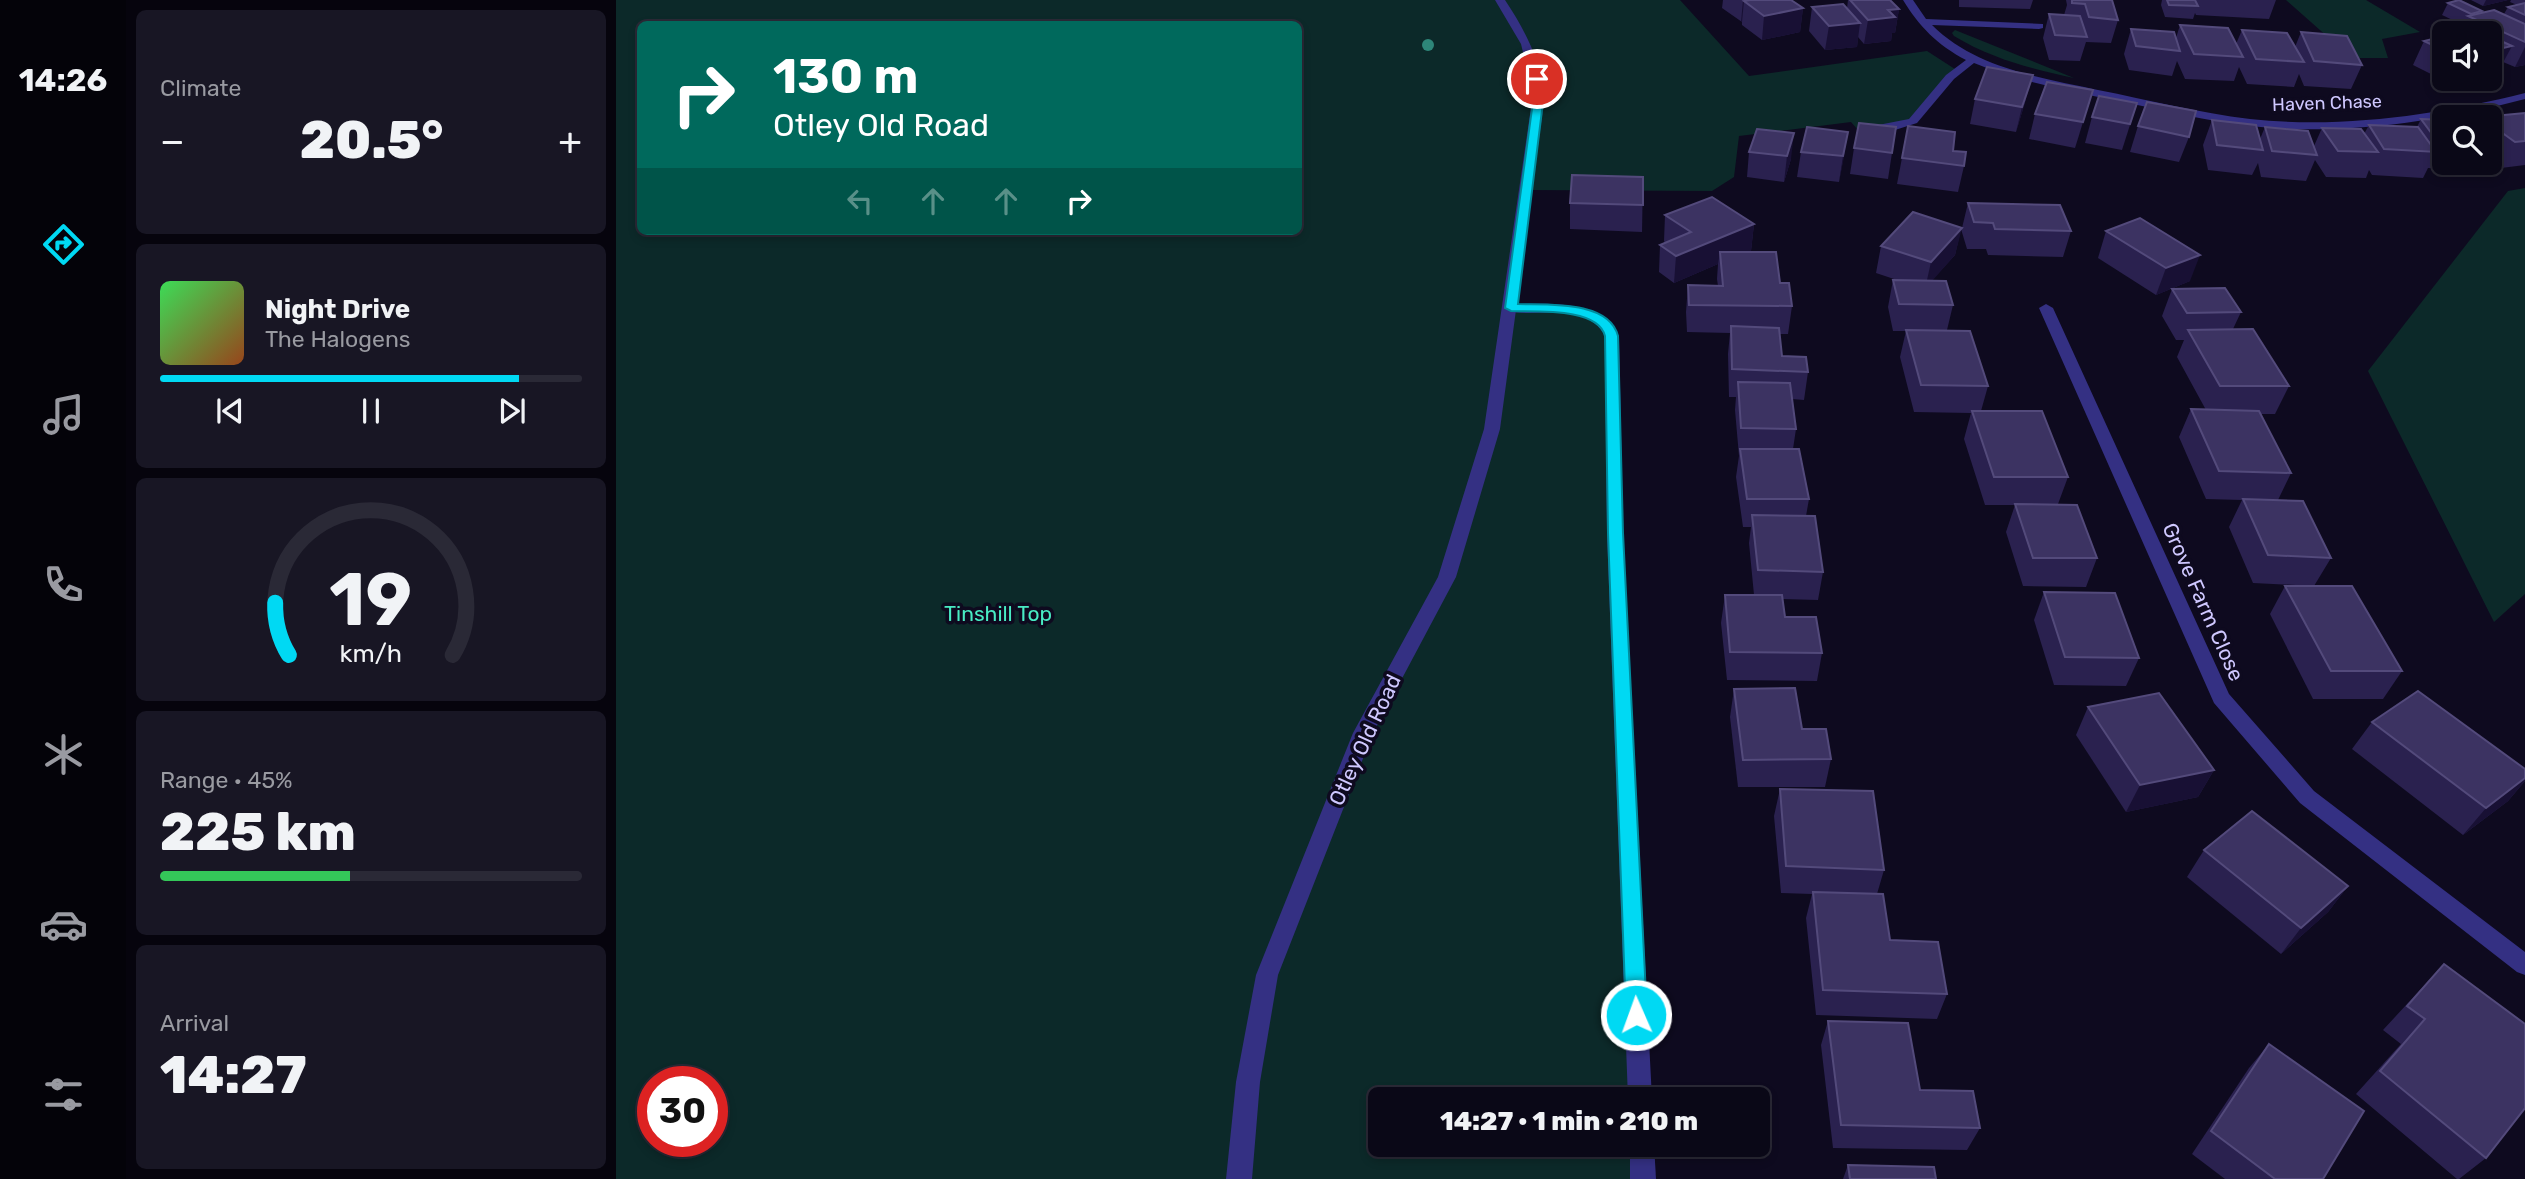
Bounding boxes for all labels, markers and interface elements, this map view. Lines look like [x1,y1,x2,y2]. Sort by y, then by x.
map controls [2432,21,2502,175]
button: sound [2432,21,2502,91]
text: 130 m [773,47,918,105]
icon: right [658,49,749,140]
pin [1507,49,1567,109]
icon: arrive [1518,60,1556,98]
text: 14:26 [19,61,107,99]
text: Climate [160,74,241,102]
street label: Haven Chase [2272,90,2382,116]
button: search [2432,105,2502,175]
text: Otley Old Road [773,106,989,144]
text: 20.5° [300,109,443,171]
text: − [160,118,185,164]
text: + [558,118,582,164]
icon: left [841,182,879,220]
icon: ahead [914,182,952,220]
icon: ahead [987,182,1025,220]
icon: right [1060,182,1098,220]
icon: directions [39,220,88,269]
text: Night Drive [265,294,410,325]
text: The Halogens [265,325,411,353]
icon: music [39,390,88,439]
icon: previous [211,392,249,430]
icon: pause [352,392,390,430]
icon: next [493,392,531,430]
street label: Grove Farm Close [2157,519,2250,685]
text: 19 [330,558,412,644]
icon: phone [39,560,88,609]
park label: Tinshill Top [944,601,1052,626]
text: km/h [340,639,402,668]
street label: Otley Old Road [1323,670,1406,809]
icon: climate [39,730,88,779]
text: Range · 45% [160,766,293,794]
text: 225 km [160,801,356,863]
icon: car [39,900,88,949]
position arrow [1599,978,1673,1052]
text: Arrival [160,1009,229,1037]
text: 14:27 [160,1044,307,1106]
speed limit sign: 30 [637,1066,728,1157]
icon: filters [39,1070,88,1119]
text: 14:27 · 1 min · 210 m [1440,1106,1698,1137]

